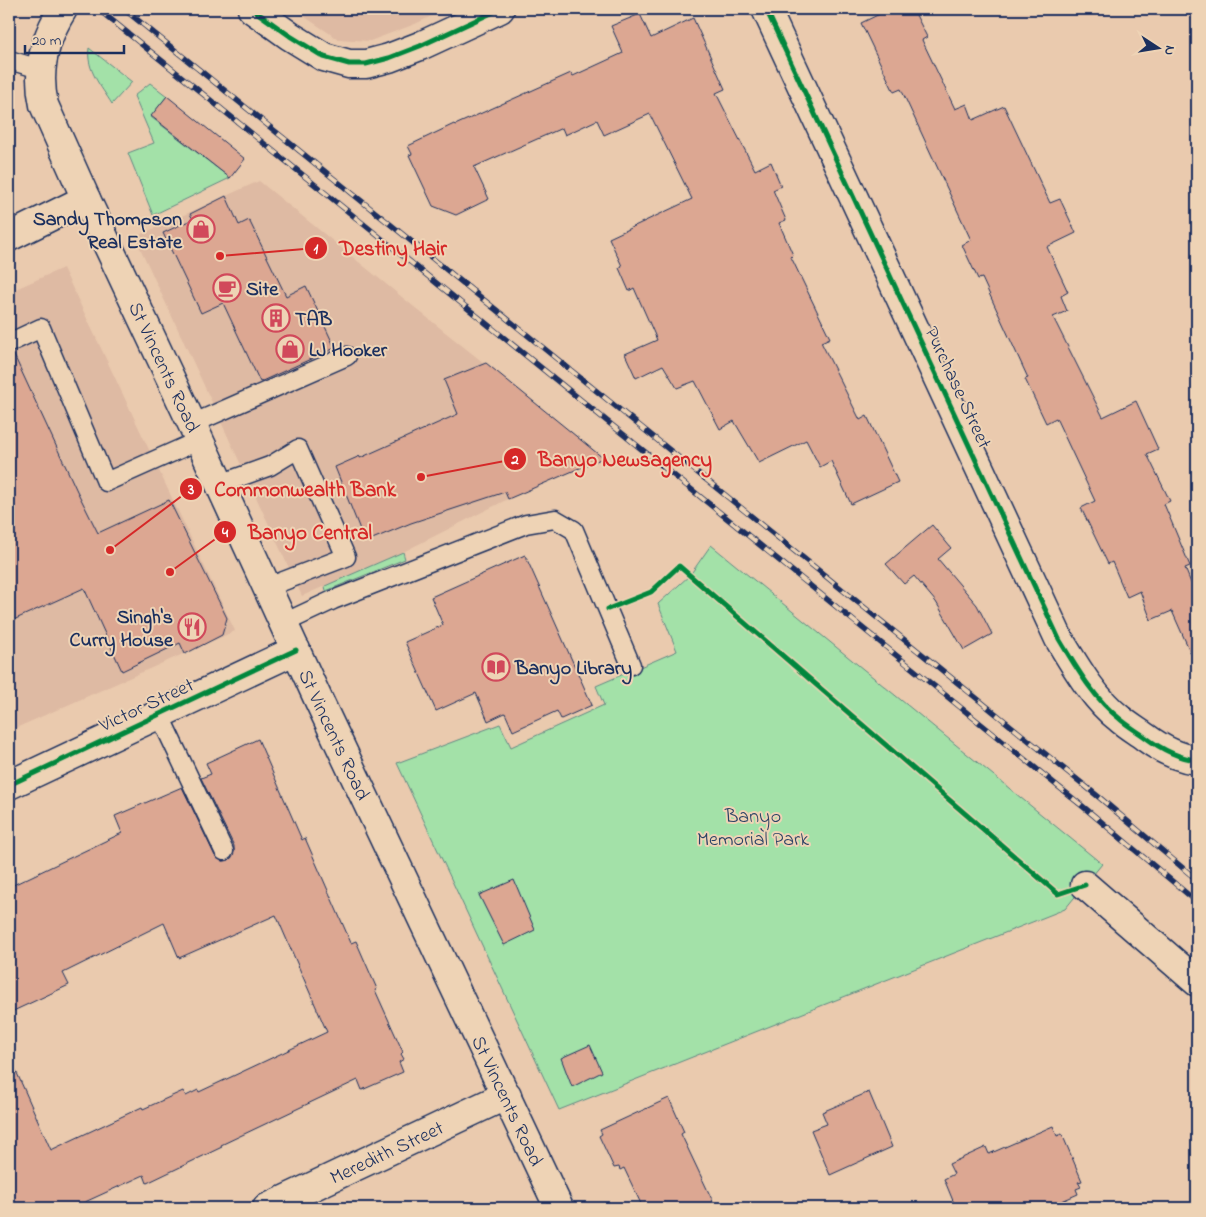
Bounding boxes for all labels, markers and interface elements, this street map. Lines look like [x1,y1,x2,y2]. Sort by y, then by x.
scale bar [25,22,124,54]
north arrow [1134,22,1184,72]
text: 20 m [32,30,62,52]
text: N [1158,44,1181,57]
place label: Sandy Thompson Real Estate [33,206,183,258]
shop icon: Sandy Thompson Real Estate [186,214,216,244]
callout: Destiny Hair [304,230,456,266]
text: Destiny Hair [338,235,447,267]
text: 1 [314,238,319,260]
cafe icon: Site [212,273,242,303]
place label: Site [246,276,279,305]
street label: St Vincents Road [119,298,206,438]
building icon: TAB [261,303,291,333]
place label: TAB [295,306,333,335]
street label: Purchase Street [916,322,998,454]
shop icon: LJ Hooker [275,334,305,364]
place label: LJ Hooker [309,337,388,366]
callout: Banyo Newsagency [503,441,722,477]
text: Banyo Newsagency [537,446,712,478]
text: 2 [510,449,519,471]
callout: Commonwealth Bank [179,471,406,507]
text: Commonwealth Bank [214,476,397,506]
text: 3 [187,479,194,501]
callout: Banyo Central [213,514,382,550]
text: Banyo Central [247,519,372,551]
text: 4 [221,522,229,544]
place label: Singh's Curry House [70,604,174,657]
restaurant icon: Singh's Curry House [177,612,207,642]
library icon: Banyo Library [481,652,511,682]
place label: Banyo Library [514,655,632,685]
street label: St Vincents Road [289,665,376,806]
street label: Victor Street [94,672,199,741]
park label: Banyo Memorial Park [697,803,809,855]
street label: St Vincents Road [462,1031,549,1172]
street label: Meredith Street [326,1115,449,1193]

